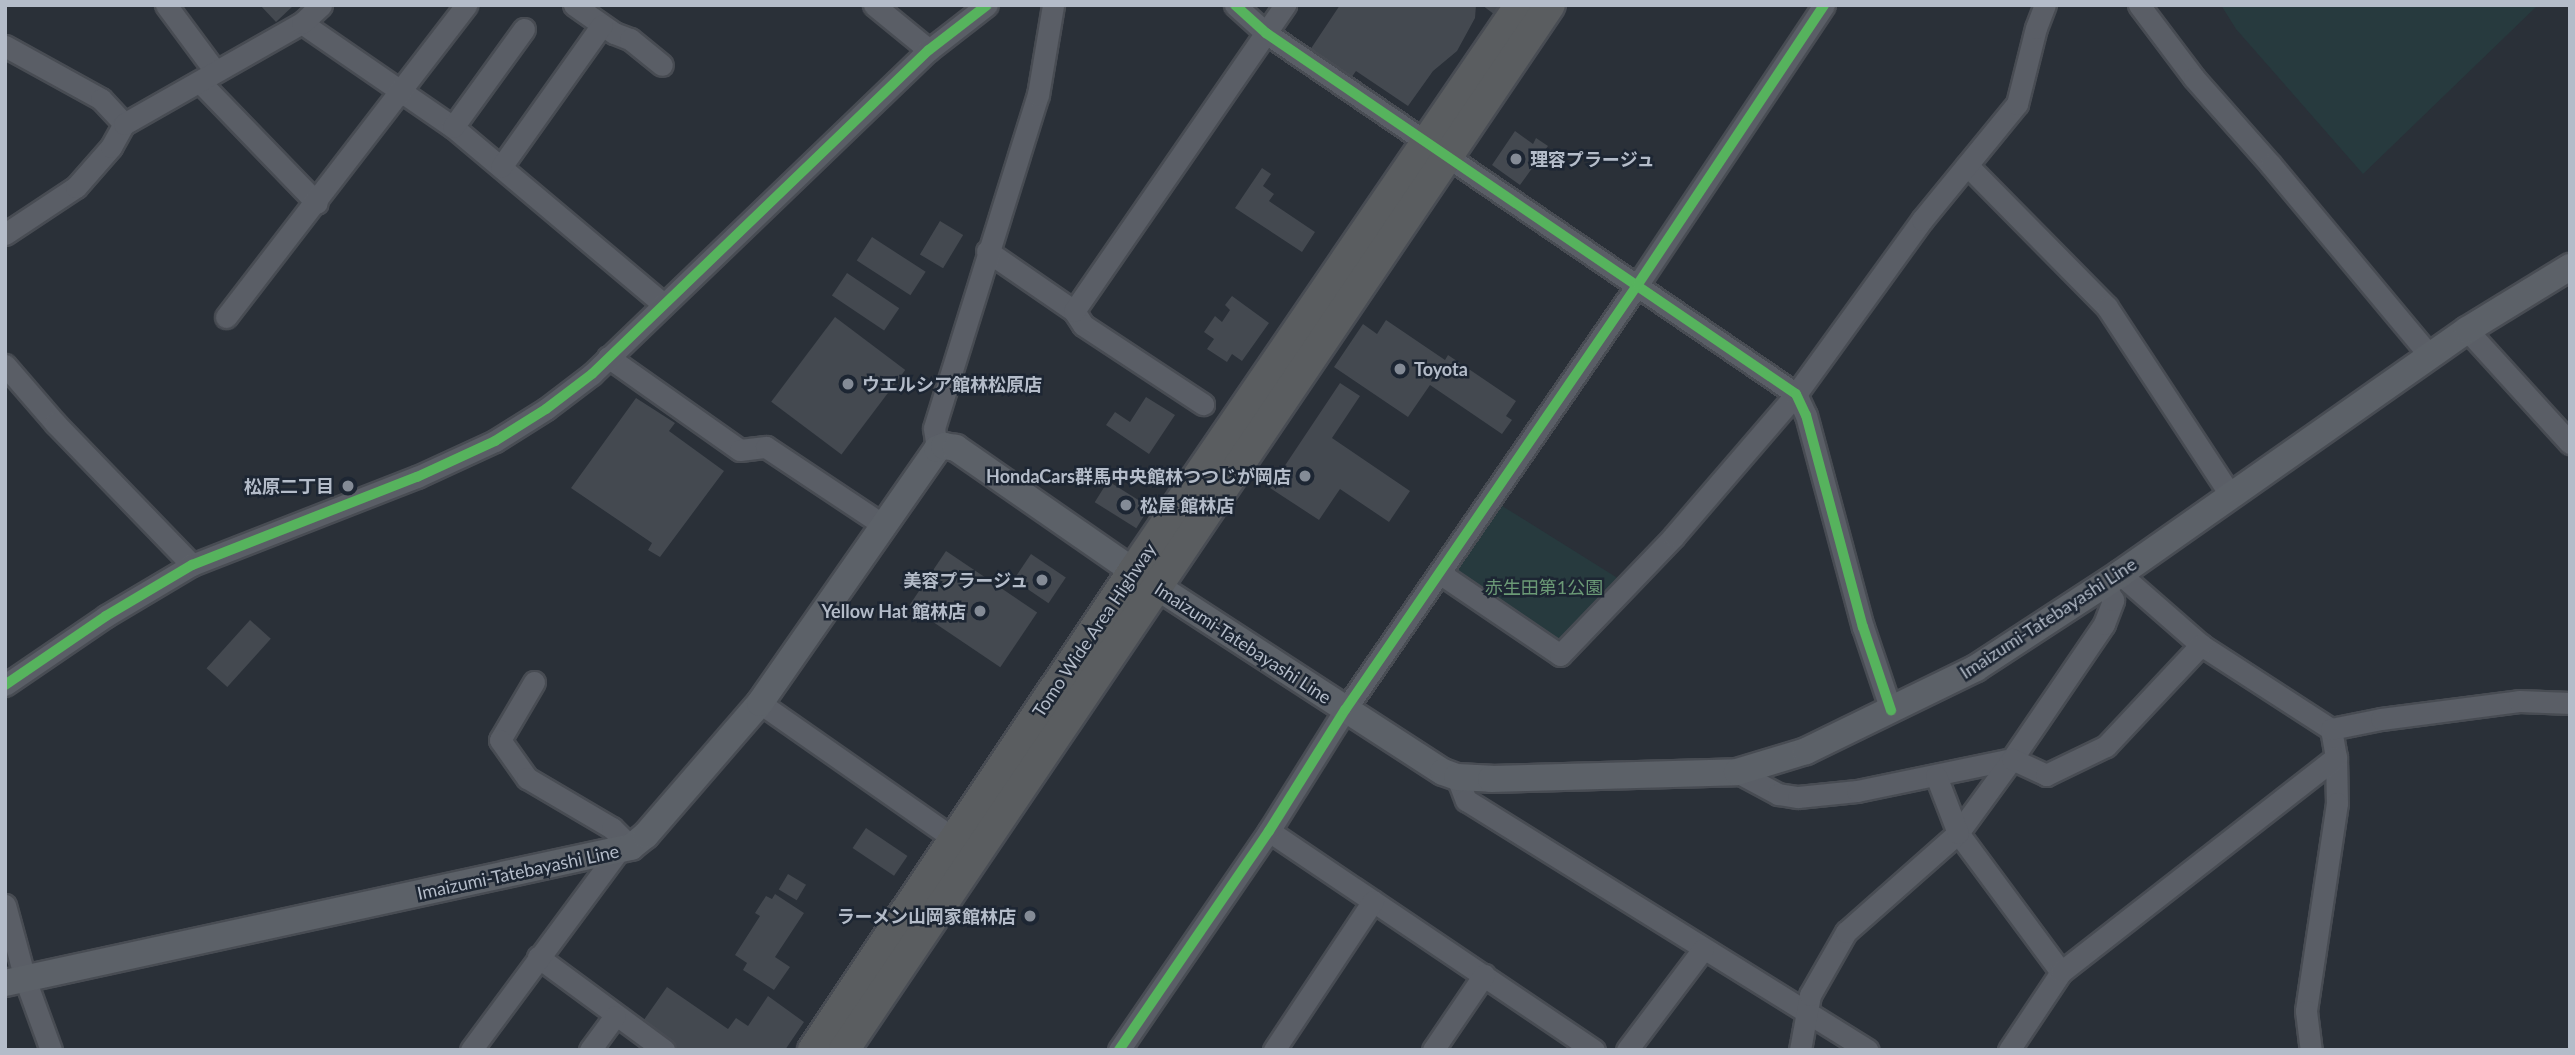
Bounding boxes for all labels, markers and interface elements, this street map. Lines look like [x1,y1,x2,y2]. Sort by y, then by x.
place label: 理容プラージュ [1530,148,1656,170]
marker: 理容プラージュ [1508,151,1524,167]
place label: Toyota [1414,358,1468,380]
marker: Toyota [1392,361,1408,377]
place label: ウエルシア館林松原店 [862,373,1042,395]
marker: ウエルシア館林松原店 [840,376,856,392]
place label: HondaCars群馬中央館林つつじが岡店 [986,465,1291,487]
marker: HondaCars群馬中央館林つつじが岡店 [1297,468,1313,484]
place label: 松原二丁目 [244,475,334,497]
marker: 松原二丁目 [340,478,356,494]
place label: 松屋 館林店 [1140,494,1234,516]
marker: 松屋 館林店 [1118,497,1134,513]
street label: Tomo Wide Area Highway [1027,539,1161,721]
street label: Imaizumi-Tatebayashi Line [1956,553,2140,683]
place label: 美容プラージュ [902,569,1028,591]
marker: 美容プラージュ [1034,572,1050,588]
park label: 赤生田第1公園 [1485,576,1603,598]
street label: Imaizumi-Tatebayashi Line [1151,578,1335,708]
place label: Yellow Hat 館林店 [821,600,966,622]
marker: Yellow Hat 館林店 [972,603,988,619]
street label: Imaizumi-Tatebayashi Line [415,840,621,904]
place label: ラーメン山岡家館林店 [836,905,1016,927]
marker: ラーメン山岡家館林店 [1022,908,1038,924]

